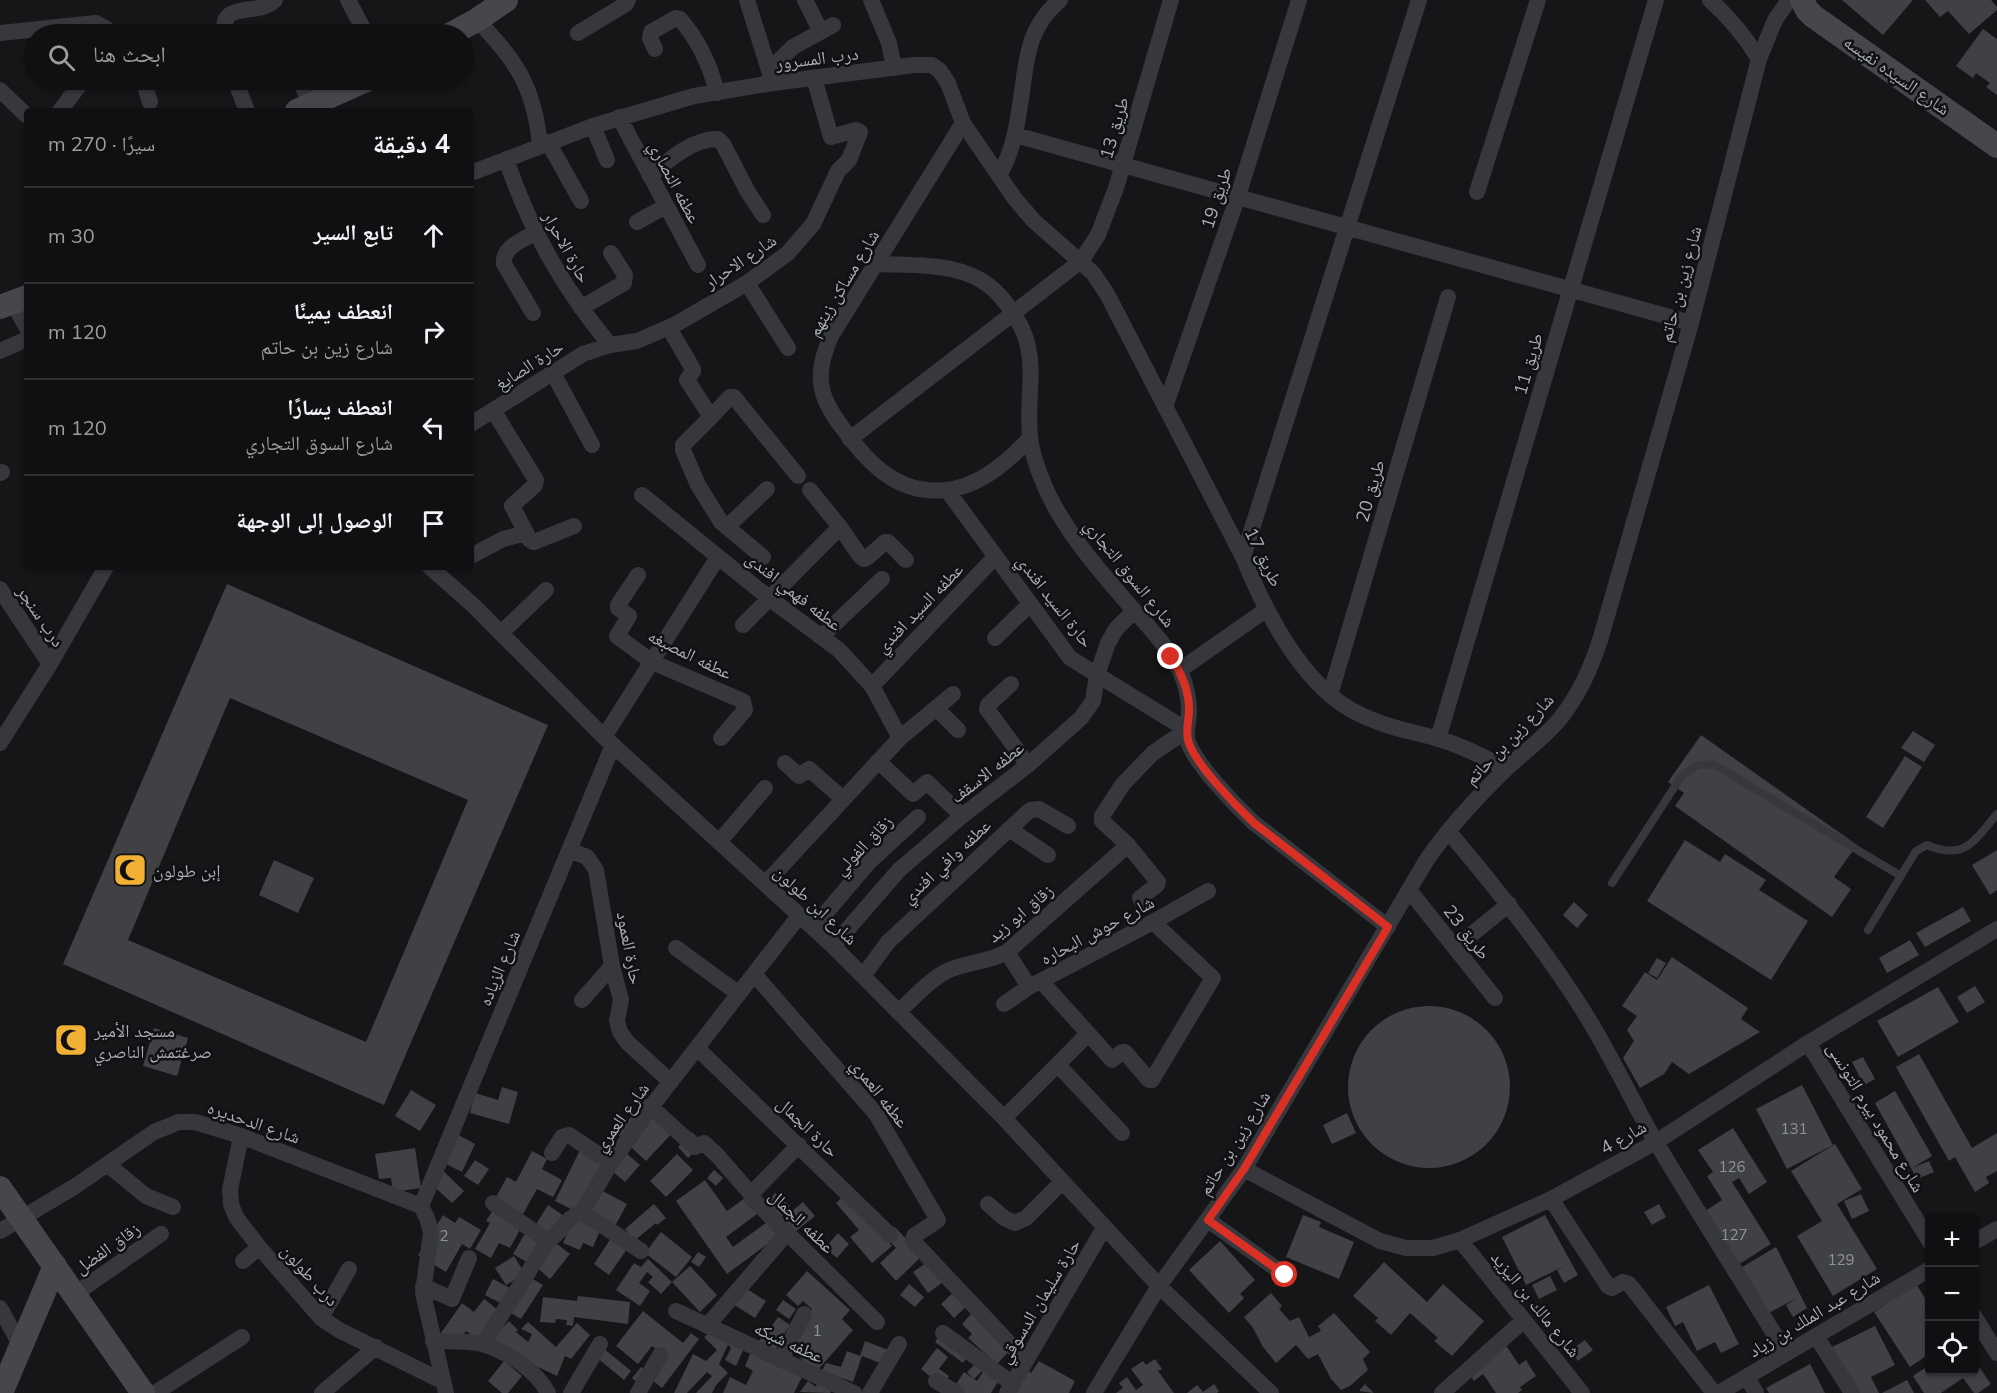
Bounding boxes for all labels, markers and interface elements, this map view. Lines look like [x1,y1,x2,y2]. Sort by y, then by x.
search box [24,24,474,90]
street label: شارع السيده نفيسه [1839,30,1955,120]
text: ابحث هنا [93,40,166,68]
icon: search [45,41,78,74]
street label: درب المسرور [773,42,860,75]
street label: طريق 13 [1094,94,1134,162]
text: 4 دقيقة [373,127,450,160]
text: سيرًا · 270 m [48,131,155,156]
street label: عطفه النصاري [641,137,706,229]
street label: طريق 19 [1195,164,1237,232]
street label: حارة الاحرار [537,206,596,287]
text: تابع السير [314,218,393,246]
icon: ahead [417,219,450,252]
text: 30 m [48,223,95,248]
street label: شارع زين بن حاتم [1653,223,1707,345]
street label: شارع مساكن زينهم [802,225,885,341]
street label: شارع الاحرار [699,228,781,294]
text: انعطف يمينًا [294,297,393,325]
icon: right [417,315,450,348]
text: 120 m [48,319,107,344]
street label: طريق 11 [1508,330,1548,398]
text: شارع زين بن حاتم [261,334,393,359]
street label: حارة الصايغ [491,335,568,396]
text: انعطف يسارًا [287,393,393,421]
icon: left [417,411,450,444]
text: 120 m [48,415,107,440]
text: شارع السوق التجاري [245,430,393,455]
street label: طريق 20 [1350,457,1390,525]
text: الوصول إلى الوجهة [236,506,393,534]
icon: arrive [417,507,450,540]
street label: شارع السوق التجاري [1076,514,1181,634]
street label: طريق 17 [1240,524,1288,590]
street label: عطفه فهمي افندى [739,546,847,639]
street label: حارة السيد افندي [1009,550,1098,654]
street label: عطفه السيد افندي [870,558,970,660]
street label: درب سنجر [12,580,70,651]
street label: عطفه المصبغه [644,624,736,684]
route end [1157,643,1183,669]
street label: شارع زين بن حاتم [1459,688,1559,791]
street label: عطفه الاسقف [946,736,1028,808]
street label: زقاق الفولي [829,810,900,882]
street label: عطفه وافي افندي [896,814,998,911]
mosque icon: إبن طولون [112,852,148,888]
place label: إبن طولون [153,859,221,882]
street label: شارع ابن طولون [769,860,863,950]
street label: زقاق ابو زيد [982,879,1058,947]
street label: شارع حوش البحاره [1036,890,1158,970]
street label: طريق 23 [1438,900,1496,964]
street label: حارة العمود [612,910,648,986]
street label: شارع الزياده [473,927,525,1009]
place label: مسجد الأمير صرغتمش الناصري [93,1019,212,1066]
mosque icon: مسجد الأمير صرغتمش الناصري [53,1022,89,1058]
street label: شارع محمود بيرم التونسى [1821,1038,1930,1197]
street label: عطفه العمري [843,1054,914,1134]
street label: شارع العمري [588,1078,657,1158]
street label: شارع زين بن حاتم [1193,1086,1276,1200]
street label: حارة الجمال [772,1092,844,1162]
street label: شارع الدحديره [205,1095,303,1149]
street label: شارع 4 [1596,1115,1650,1159]
house number: 131 [1780,1119,1808,1138]
house number: 126 [1718,1157,1746,1176]
street label: عطفه الجمال [764,1184,840,1258]
map controls [1925,1213,1979,1375]
button: + [1925,1213,1979,1267]
street label: زقاق الفضل [70,1217,144,1279]
house number: 127 [1720,1225,1748,1244]
house number: 2 [439,1226,449,1245]
street label: حارة سليمان الدسوقي [993,1234,1088,1370]
street label: درب طولون [276,1239,344,1311]
street label: شارع مالك بن اليزيد [1486,1246,1586,1362]
house number: 129 [1827,1250,1855,1269]
route start [1271,1261,1297,1287]
street label: شارع عبد الملك بن زياد [1744,1266,1884,1362]
button: − [1925,1267,1979,1321]
street label: عطفه شبكه [751,1316,827,1368]
house number: 1 [812,1321,822,1340]
button: locate [1925,1321,1979,1375]

